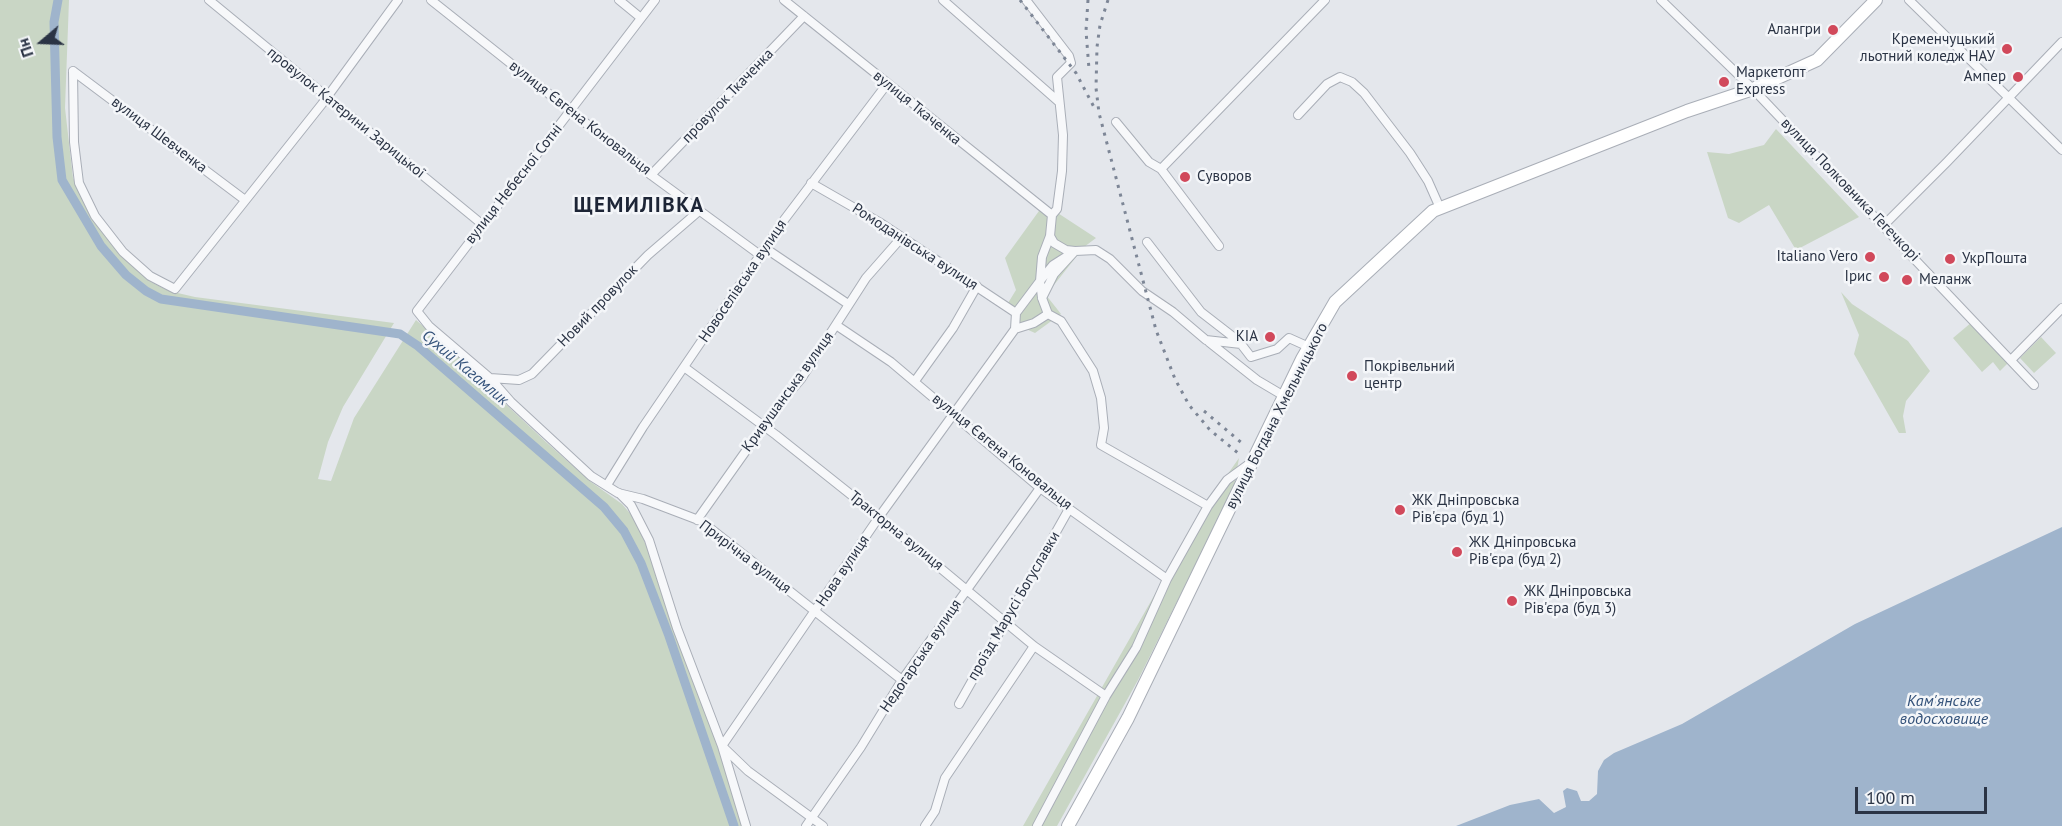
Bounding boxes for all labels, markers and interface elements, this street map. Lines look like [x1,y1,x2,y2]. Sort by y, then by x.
north arrow [12,12,72,72]
place label: Алангри [1767,21,1821,39]
marker: Алангри [1826,23,1840,37]
place label: Кременчуцький льотний коледж НАУ [1860,31,1995,66]
text: Пн [12,36,38,60]
marker: Кременчуцький льотний коледж НАУ [2000,42,2014,56]
street label: провулок Катерини Зарицької [263,44,429,182]
street label: провулок Ткаченка [678,45,778,147]
street label: вулиця Євгена Коновальця [505,57,655,179]
place label: Маркетопт Express [1736,64,1806,99]
street label: вулиця Ткаченка [869,67,965,149]
place label: Ампер [1964,68,2006,86]
marker: Ампер [2011,70,2025,84]
marker: Маркетопт Express [1717,75,1731,89]
street label: вулиця Шевченка [108,93,210,177]
street label: вулиця Полковника Гегечкорі [1777,115,1923,265]
street label: вулиця Небесної Сотні [461,120,567,248]
place label: Суворов [1197,168,1252,186]
marker: Суворов [1178,170,1192,184]
district label: ЩЕМИЛІВКА [573,193,705,219]
street label: Ромоданівська вулиця [849,200,981,294]
street label: Новоселівська вулиця [695,216,791,346]
place label: Italiano Vero [1777,248,1858,266]
marker: Italiano Vero [1863,250,1877,264]
place label: УкрПошта [1962,250,2027,268]
marker: УкрПошта [1943,252,1957,266]
street label: Новий провулок [554,261,642,351]
place label: Ірис [1845,268,1872,286]
marker: Ірис [1877,270,1891,284]
place label: Меланж [1919,271,1971,289]
marker: Меланж [1900,273,1914,287]
street label: вулиця Богдана Хмельницького [1222,320,1332,512]
water label: Сухий Кагамлик [418,326,512,410]
street label: Кривушанська вулиця [738,328,838,456]
place label: KIA [1236,328,1258,346]
marker: KIA [1263,330,1277,344]
place label: Покрівельний центр [1364,358,1455,393]
marker: Покрівельний центр [1345,369,1359,383]
street label: вулиця Євгена Коновальця [928,390,1076,514]
street label: Тракторна вулиця [845,487,947,575]
place label: ЖК Дніпровська Рів'єра (буд 1) [1412,492,1519,527]
marker: ЖК Дніпровська Рів'єра (буд 1) [1393,503,1407,517]
street label: Прирічна вулиця [695,517,795,597]
street label: проїзд Марусі Богуславки [964,528,1064,684]
street label: Нова вулиця [813,532,873,610]
place label: ЖК Дніпровська Рів'єра (буд 2) [1469,534,1576,569]
marker: ЖК Дніпровська Рів'єра (буд 2) [1450,545,1464,559]
place label: ЖК Дніпровська Рів'єра (буд 3) [1524,583,1631,618]
marker: ЖК Дніпровська Рів'єра (буд 3) [1505,594,1519,608]
street label: Недогарська вулиця [877,596,965,716]
water label: Кам'янське водосховище [1900,691,1988,729]
scale bar [1858,775,1990,813]
text: 100 m [1866,786,1915,809]

